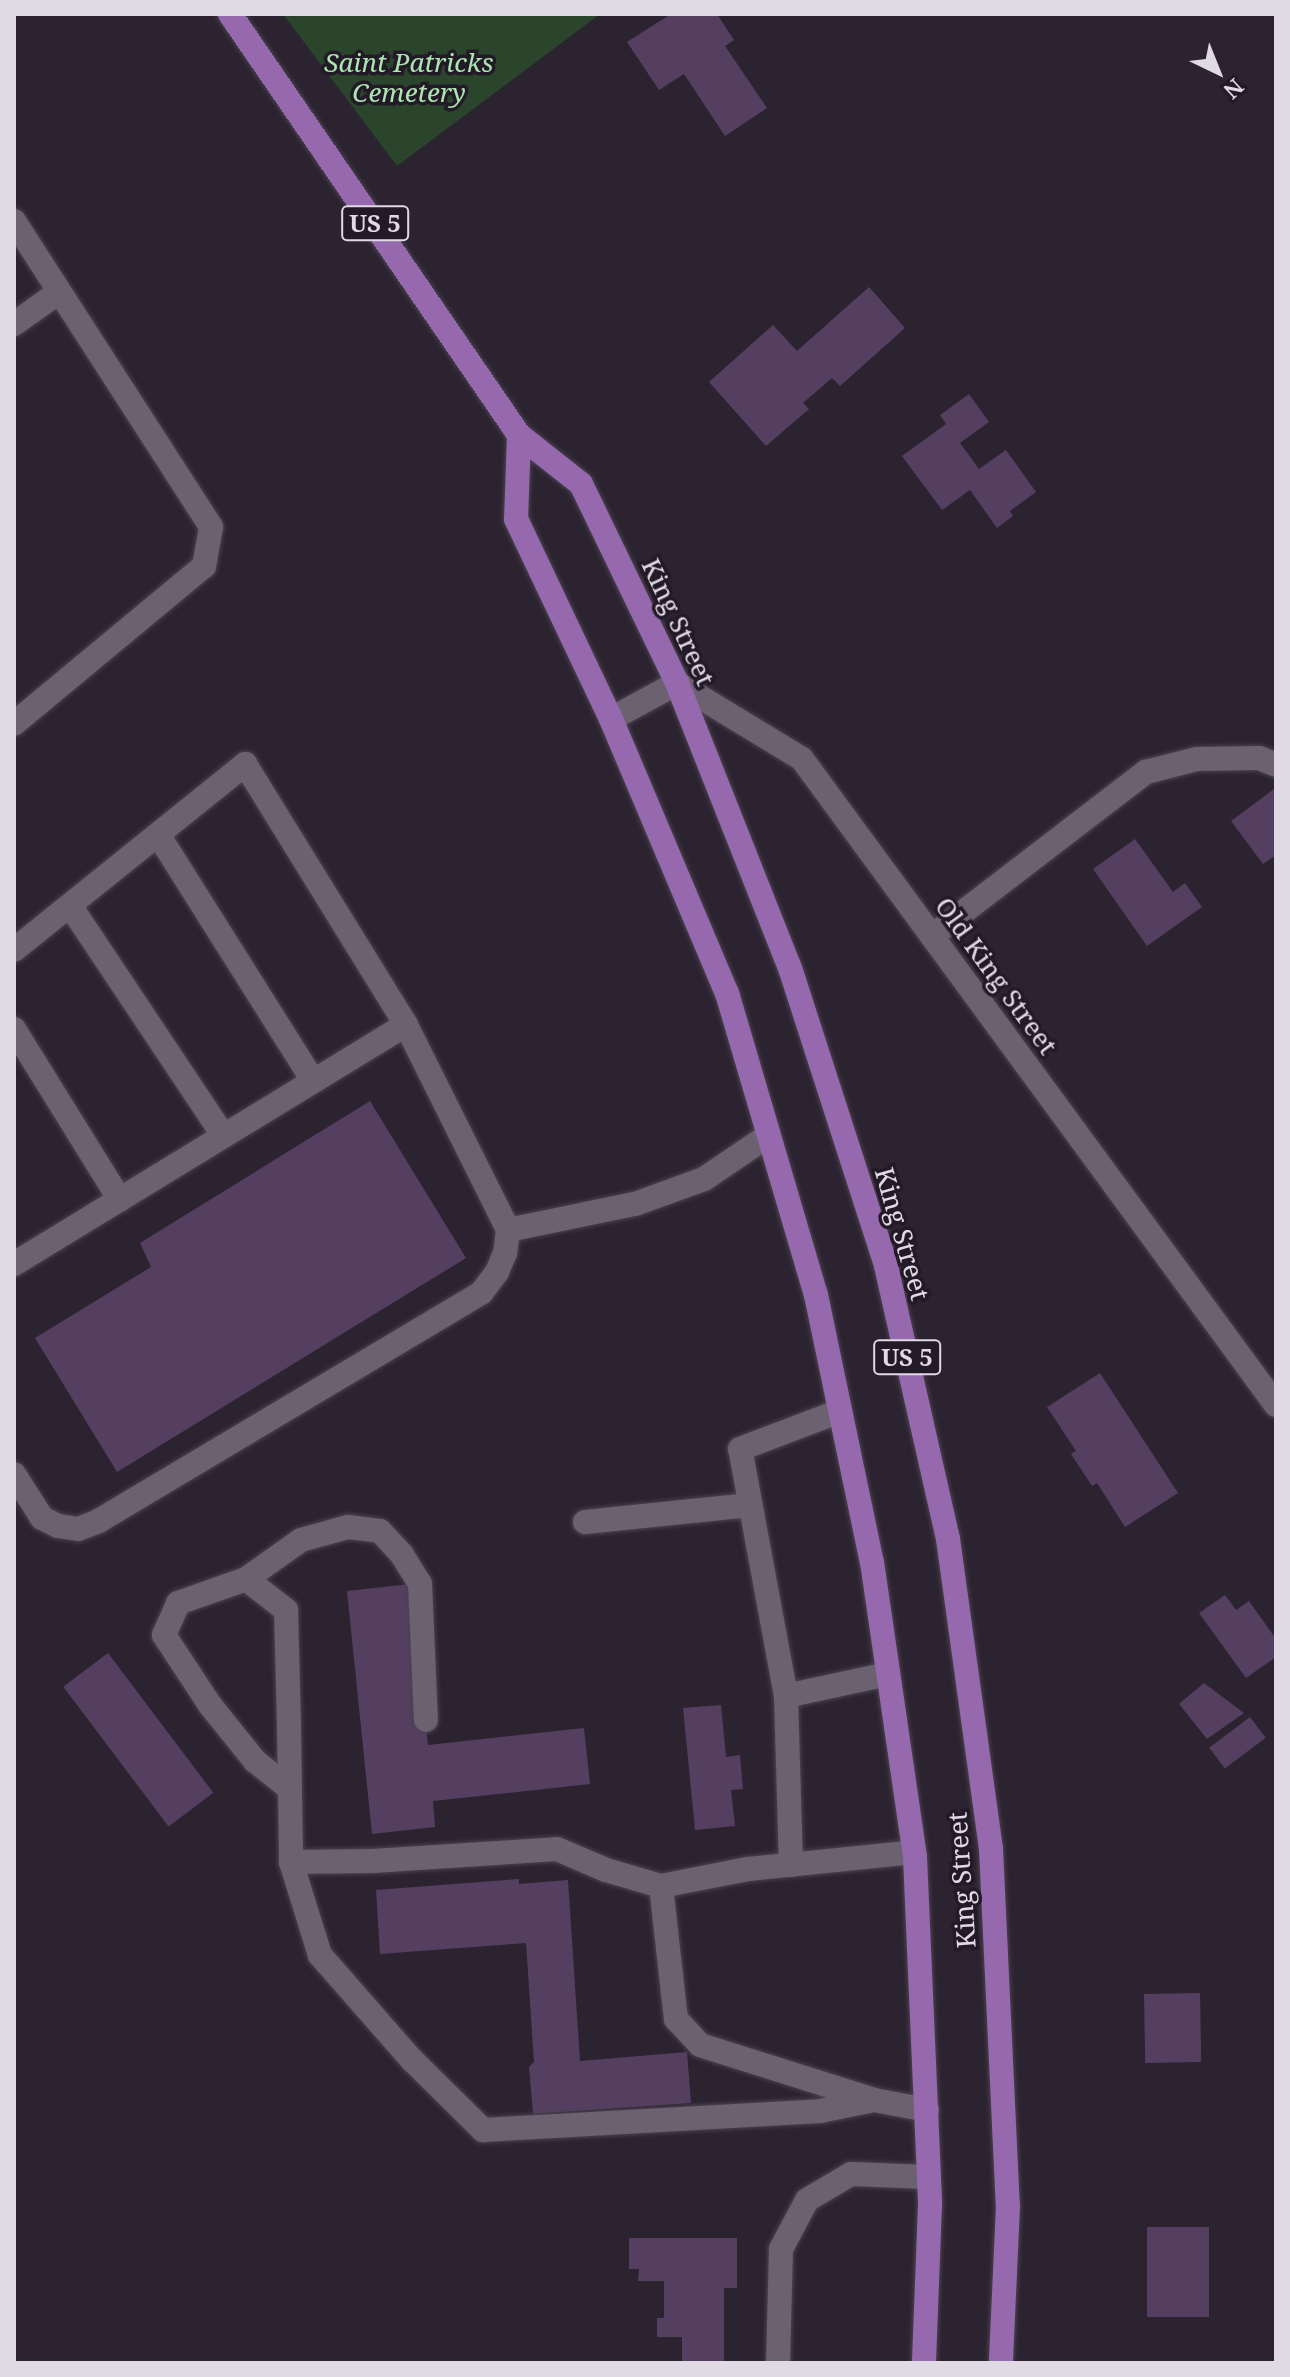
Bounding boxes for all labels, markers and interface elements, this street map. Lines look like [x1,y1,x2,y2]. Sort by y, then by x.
north arrow [1178,32,1258,112]
park label: Saint Patricks Cemetery [324,47,494,108]
text: N [1218,73,1251,106]
road number: US 5 [341,203,409,243]
street label: King Street [635,554,721,690]
street label: Old King Street [929,891,1063,1061]
street label: King Street [868,1164,936,1304]
road number: US 5 [873,1337,941,1377]
street label: King Street [942,1811,982,1949]

